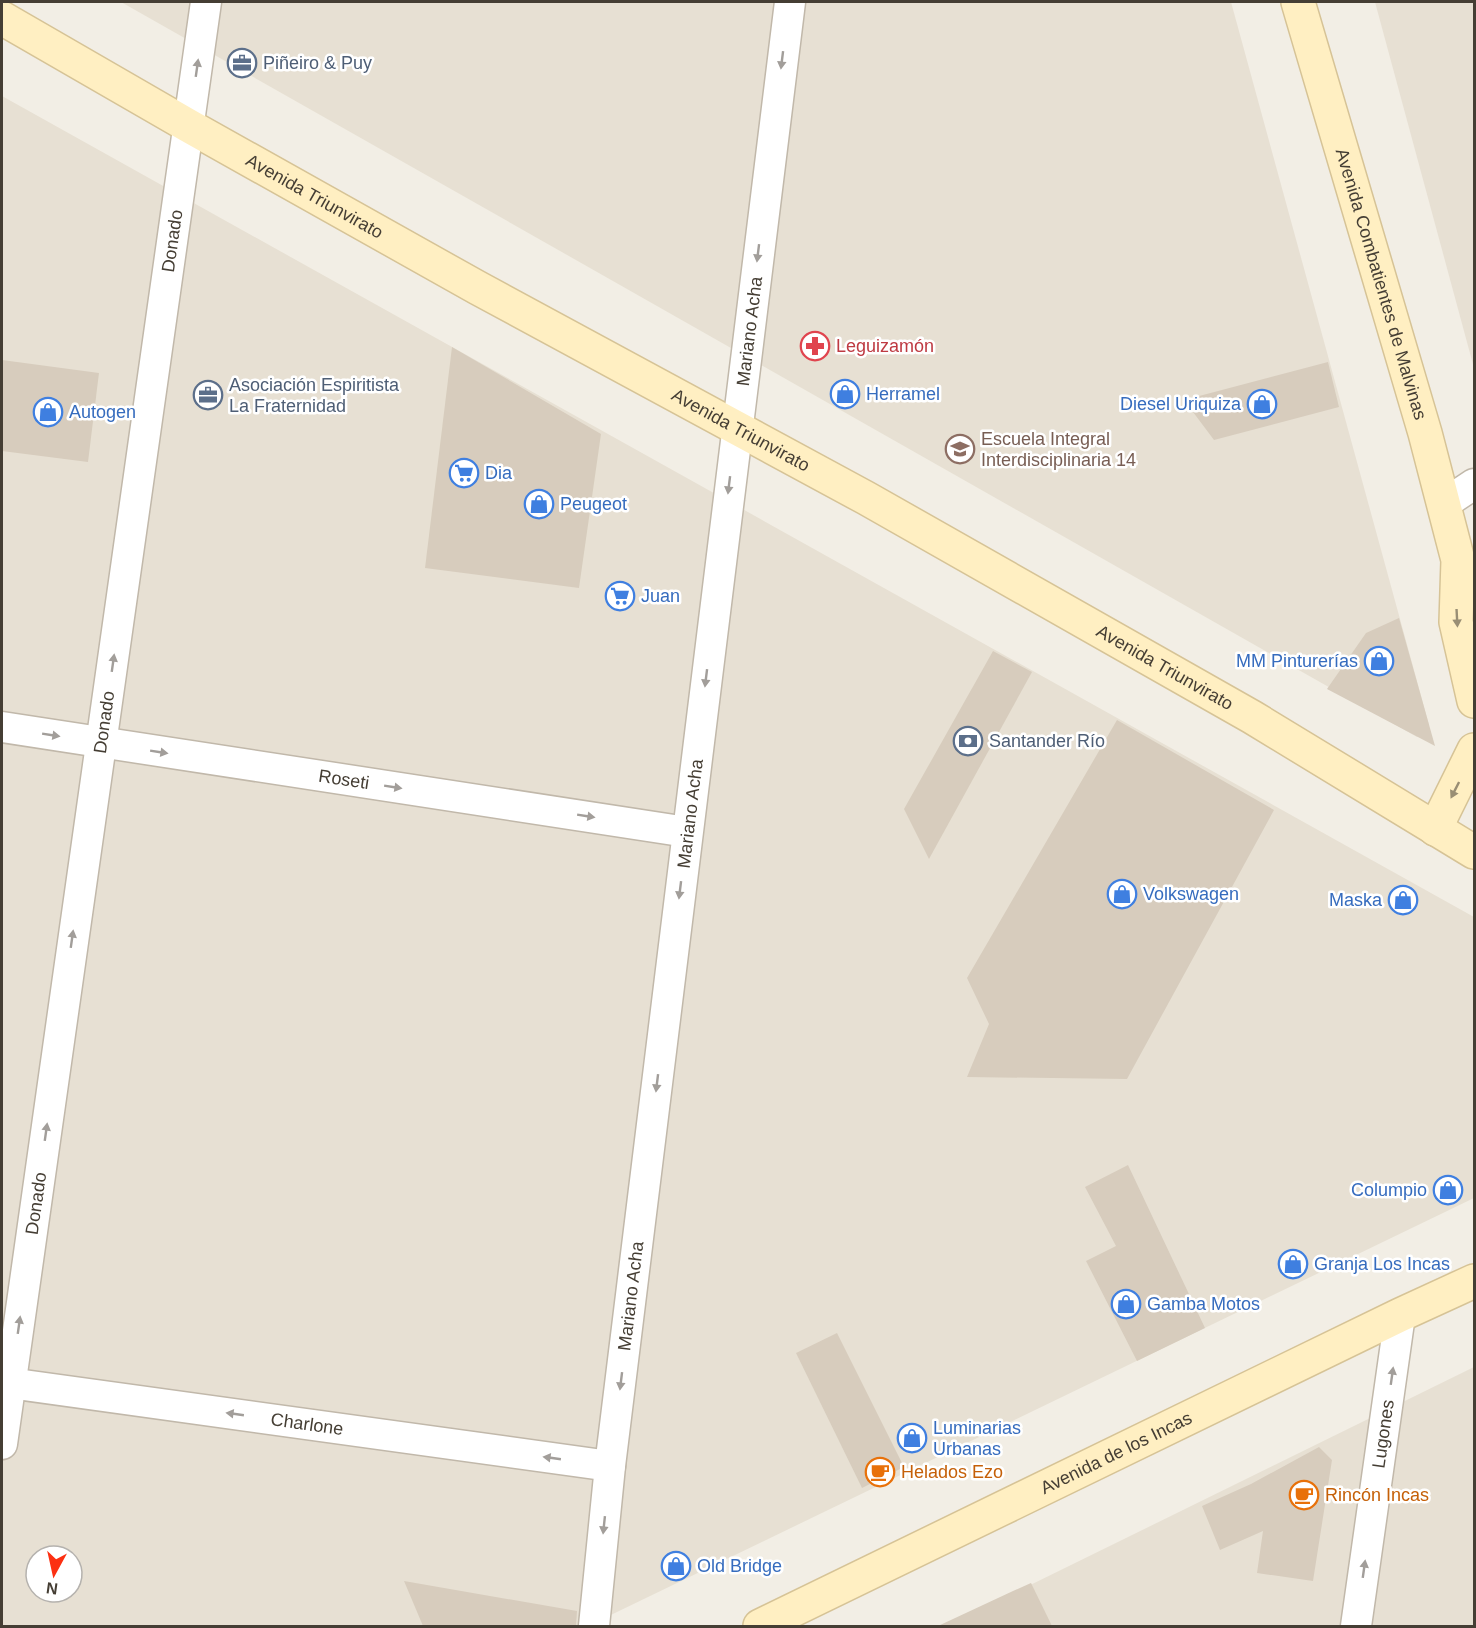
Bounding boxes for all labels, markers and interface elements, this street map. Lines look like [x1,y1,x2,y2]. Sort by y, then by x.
office icon: Piñeiro & Puy [226,47,258,79]
one-way arrow [778,50,787,69]
place label: Piñeiro & Puy [263,53,372,73]
one-way arrow [192,59,201,78]
street label: Avenida Combatientes de Malvinas [1332,146,1431,422]
street label: Avenida Triunvirato [243,150,387,243]
street label: Donado [158,208,187,274]
one-way arrow [753,244,763,263]
street label: Mariano Acha [733,274,766,387]
pharmacy icon: Leguizamón [799,330,831,362]
place label: Leguizamón [836,336,934,356]
place label: Asociación Espiritista La Fraternidad [229,375,400,416]
shop icon: Herramel [829,378,861,410]
office icon: Asociación Espiritista La Fraternidad [192,379,224,411]
place label: Herramel [866,384,940,404]
street label: Avenida Triunvirato [668,385,813,476]
shop icon: Diesel Uriquiza [1246,388,1278,420]
place label: Diesel Uriquiza [1120,394,1242,414]
shop icon: Autogen [32,396,64,428]
place label: Autogen [69,402,136,422]
place label: Escuela Integral Interdisciplinaria 14 [981,429,1136,470]
school or university icon: Escuela Integral Interdisciplinaria 14 [944,433,976,465]
supermarket icon: Dia [448,457,480,489]
place label: Dia [485,463,513,483]
one-way arrow [725,475,734,494]
shop icon: Peugeot [523,488,555,520]
place label: Peugeot [560,494,627,514]
supermarket icon: Juan [604,580,636,612]
place label: Juan [641,586,680,606]
one-way arrow [1452,609,1461,628]
street label: Avenida Triunvirato [1093,621,1237,714]
shop icon: MM Pinturerías [1363,645,1395,677]
place label: MM Pinturerías [1236,651,1358,671]
one-way arrow [108,653,117,672]
one-way arrow [701,669,711,688]
street label: Donado [90,690,118,755]
bank icon: Santander Río [952,725,984,757]
one-way arrow [42,731,61,740]
place label: Santander Río [989,731,1105,751]
one-way arrow [150,747,169,756]
street label: Mariano Acha [674,757,707,870]
street label: Roseti [317,766,371,793]
one-way arrow [1451,781,1461,799]
one-way arrow [384,783,403,792]
one-way arrow [577,812,596,821]
shop icon: Volkswagen [1106,878,1138,910]
one-way arrow [676,880,685,899]
place label: Volkswagen [1143,884,1239,904]
shop icon: Maska [1387,884,1419,916]
place label: Maska [1329,890,1383,910]
one-way arrow [68,930,77,949]
one-way arrow [652,1074,662,1093]
one-way arrow [41,1123,50,1142]
street label: Donado [22,1171,50,1236]
shop icon: Columpio [1432,1174,1464,1206]
place label: Columpio [1351,1180,1427,1200]
street label: Mariano Acha [614,1239,648,1352]
shop icon: Granja Los Incas [1277,1248,1309,1280]
place label: Granja Los Incas [1314,1254,1450,1274]
shop icon: Gamba Motos [1110,1288,1142,1320]
place label: Gamba Motos [1147,1294,1260,1314]
one-way arrow [14,1316,23,1335]
one-way arrow [1387,1366,1396,1385]
one-way arrow [616,1372,626,1391]
street label: Lugones [1368,1398,1398,1470]
street label: Avenida de los Incas [1037,1408,1195,1498]
street label: Charlone [270,1409,345,1439]
one-way arrow [225,1410,244,1419]
place label: Luminarias Urbanas [933,1418,1021,1459]
shop icon: Luminarias Urbanas [896,1422,928,1454]
one-way arrow [543,1454,562,1463]
cafe icon: Helados Ezo [864,1456,896,1488]
place label: Helados Ezo [901,1462,1003,1482]
cafe icon: Rincón Incas [1288,1479,1320,1511]
place label: Rincón Incas [1325,1485,1429,1505]
one-way arrow [599,1515,609,1534]
north arrow [24,1544,84,1604]
shop icon: Old Bridge [660,1550,692,1582]
place label: Old Bridge [697,1556,782,1576]
one-way arrow [1360,1559,1369,1578]
text: N [45,1579,59,1598]

